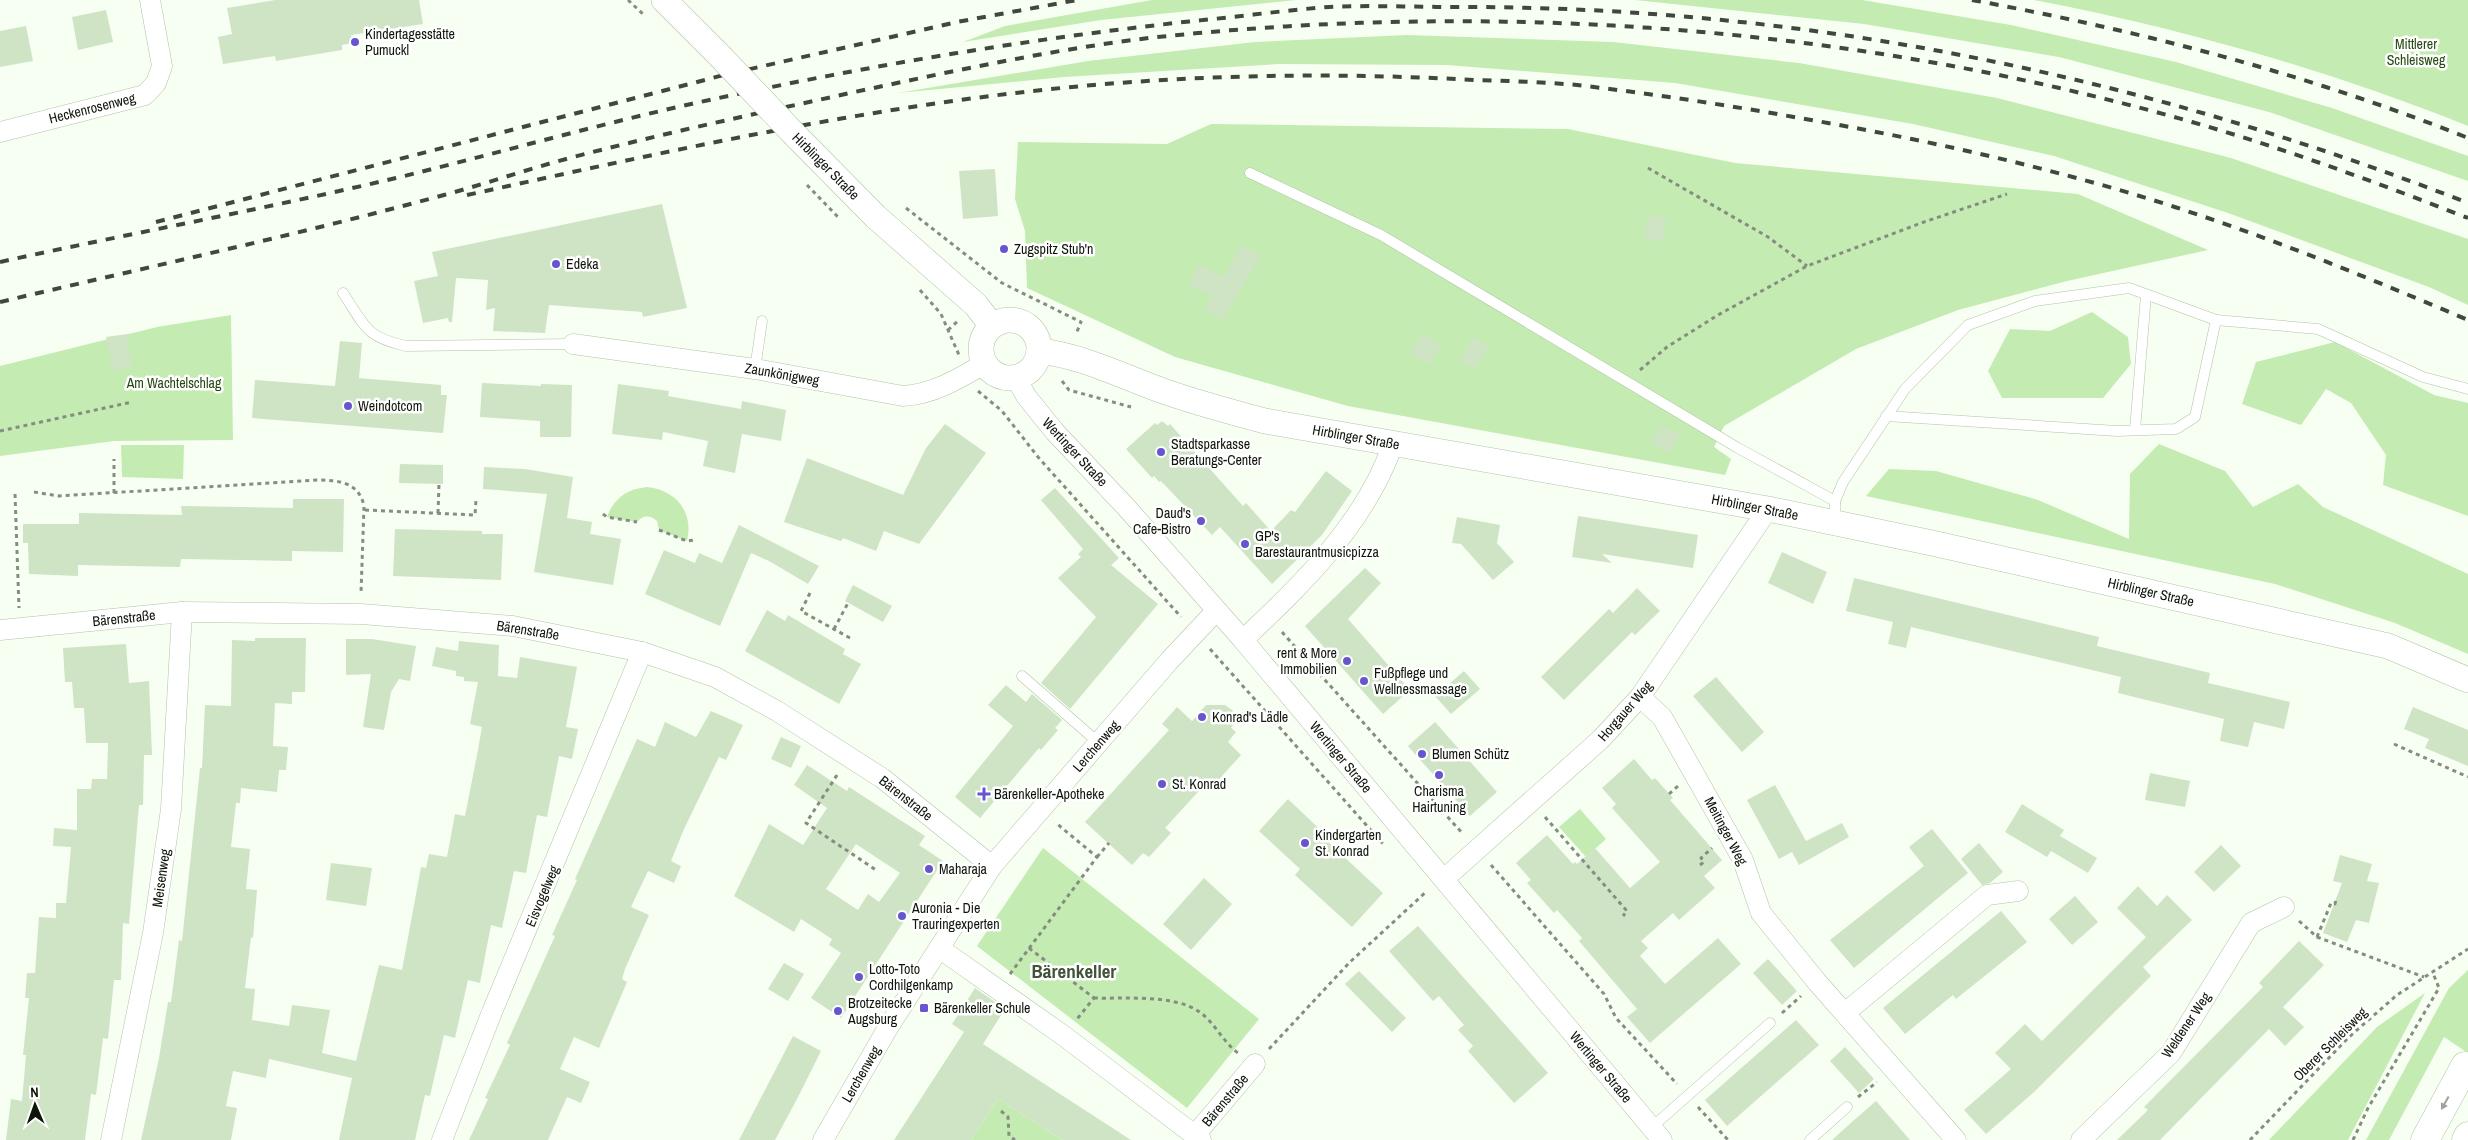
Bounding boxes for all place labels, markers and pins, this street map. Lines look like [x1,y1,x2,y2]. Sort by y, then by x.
place label: Kindertagesstätte Pumuckl [365,25,455,59]
marker: Kindertagesstätte Pumuckl [349,36,361,48]
place label: Zugspitz Stub'n [1014,240,1093,258]
marker: Zugspitz Stub'n [998,243,1010,255]
place label: Edeka [566,255,599,273]
marker: Edeka [550,258,562,270]
place label: Weindotcom [358,397,422,415]
marker: Weindotcom [342,400,354,412]
place label: Stadtsparkasse Beratungs-Center [1171,435,1262,469]
marker: Stadtsparkasse Beratungs-Center [1155,446,1167,458]
place label: Daud's Cafe-Bistro [1133,504,1191,538]
marker: Daud's Cafe-Bistro [1195,515,1207,527]
place label: GP's Barestaurantmusicpizza [1255,527,1379,561]
marker: GP's Barestaurantmusicpizza [1239,538,1251,550]
place label: rent & More Immobilien [1277,644,1337,678]
marker: rent & More Immobilien [1341,655,1353,667]
place label: Fußpflege und Wellnessmassage [1374,664,1467,698]
marker: Fußpflege und Wellnessmassage [1358,675,1370,687]
place label: Konrad's Lädle [1212,708,1288,726]
marker: Konrad's Lädle [1196,711,1208,723]
place label: Blumen Schütz [1432,745,1509,763]
marker: Blumen Schütz [1416,748,1428,760]
marker: Charisma Hairtuning [1433,769,1445,781]
place label: St. Konrad [1172,775,1226,793]
marker: St. Konrad [1156,778,1168,790]
place label: Charisma Hairtuning [1412,782,1466,816]
place label: Bärenkeller-Apotheke [994,785,1104,803]
marker: Bärenkeller-Apotheke [978,788,990,800]
place label: Kindergarten St. Konrad [1315,826,1381,860]
marker: Kindergarten St. Konrad [1299,837,1311,849]
place label: Maharaja [939,860,987,878]
marker: Maharaja [923,863,935,875]
place label: Auronia - Die Trauringexperten [911,899,1000,933]
marker: Auronia - Die Trauringexperten [896,910,908,922]
place label: Lotto-Toto Cordhilgenkamp [869,960,953,994]
marker: Lotto-Toto Cordhilgenkamp [853,971,865,983]
place label: Brotzeitecke Augsburg [847,994,912,1028]
place label: Bärenkeller Schule [934,999,1030,1017]
marker: Bärenkeller Schule [918,1002,930,1014]
marker: Brotzeitecke Augsburg [832,1005,844,1017]

